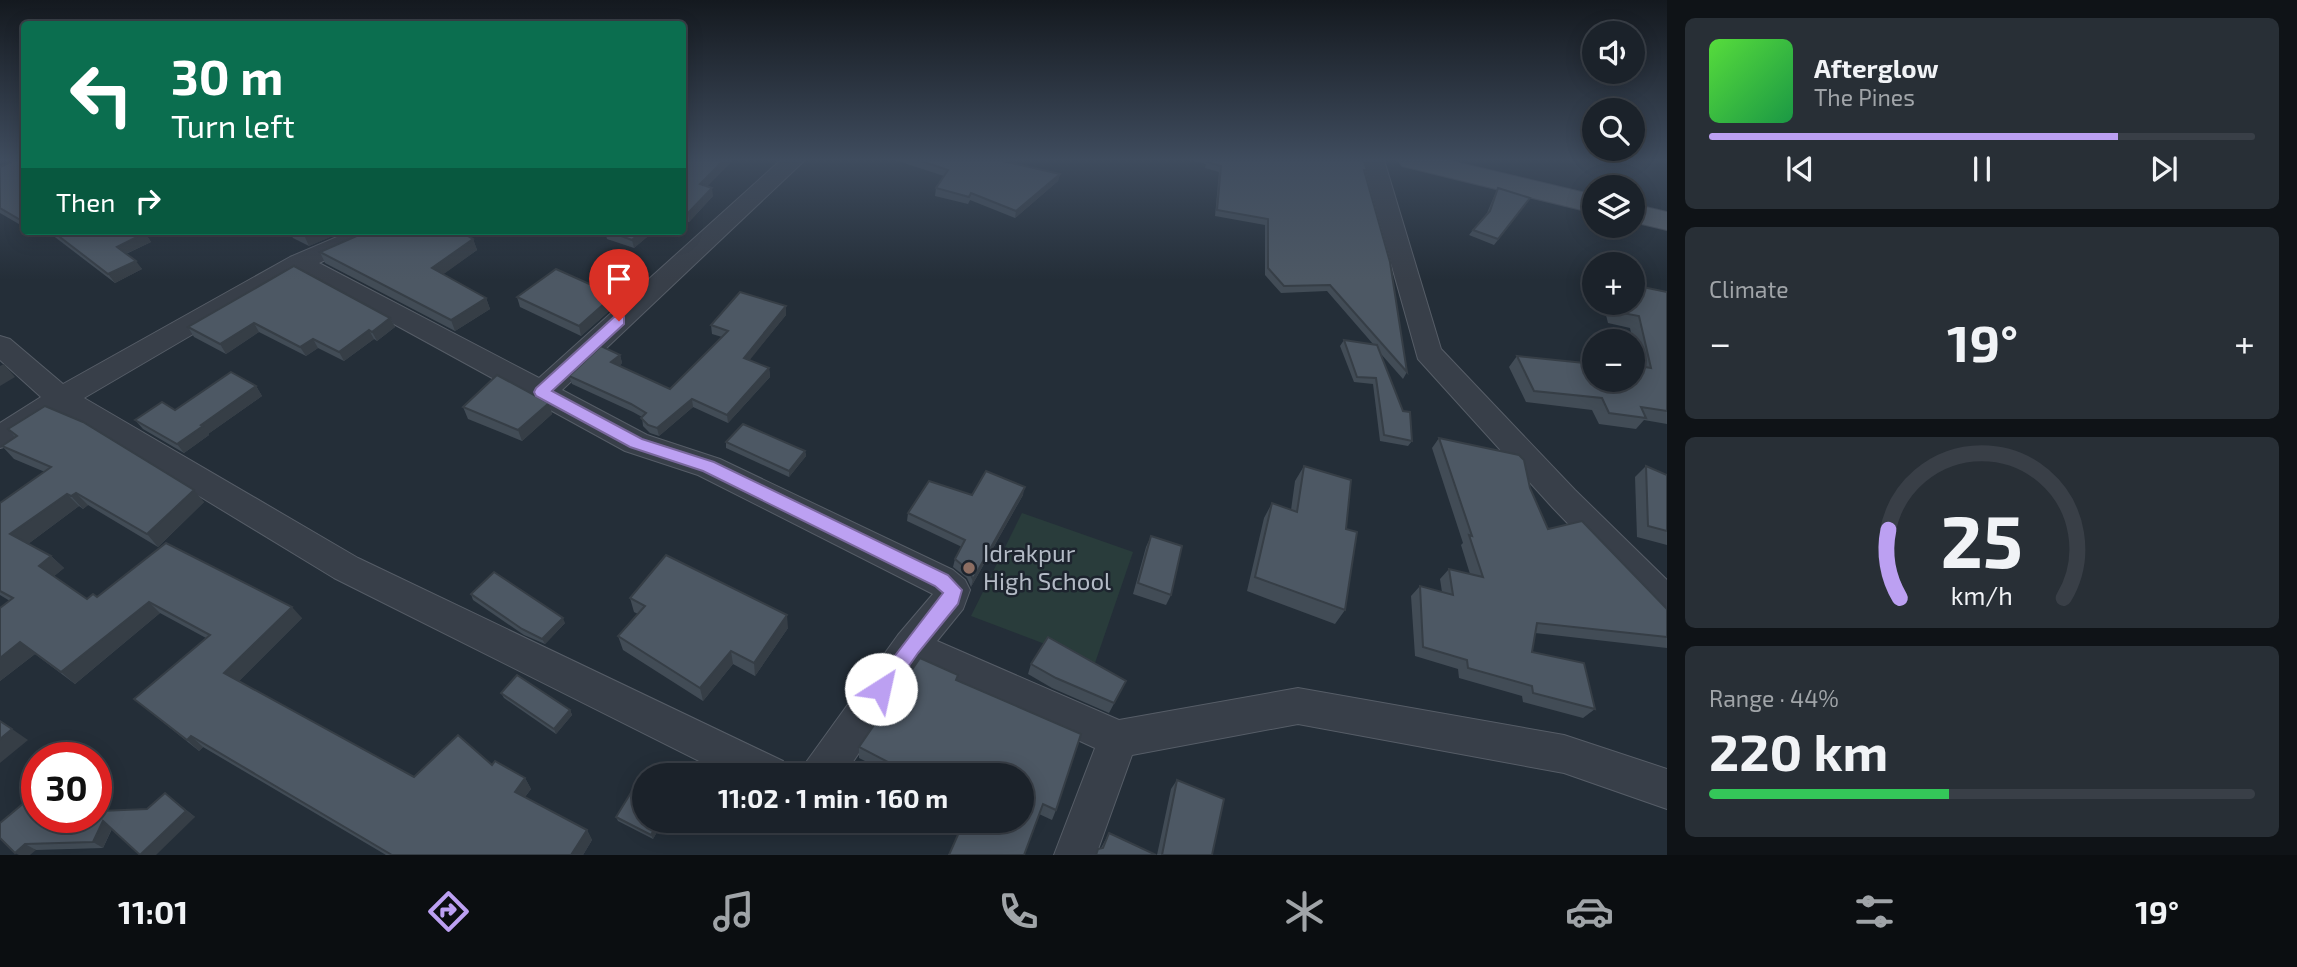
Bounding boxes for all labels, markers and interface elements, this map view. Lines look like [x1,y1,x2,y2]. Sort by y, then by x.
map controls [1582,21,1645,392]
button: sound [1582,21,1645,84]
text: 30 m [171,46,283,105]
icon: left [56,49,147,140]
text: Afterglow [1814,52,1939,83]
text: The Pines [1814,83,1915,111]
button: search [1582,98,1645,161]
text: Turn left [171,106,295,144]
icon: previous [1781,150,1819,188]
icon: pause [1963,150,2001,188]
icon: next [2145,150,2183,188]
button: layers [1582,175,1645,238]
icon: right [129,182,167,220]
text: Then [56,186,115,217]
pin [589,249,649,321]
button: + [1582,252,1645,315]
icon: arrive [600,260,638,298]
text: Climate [1709,275,1789,303]
text: 19° [1947,310,2018,372]
text: − [1709,319,1731,365]
text: + [2234,319,2255,365]
button: − [1582,329,1645,392]
text: 25 [1941,496,2023,584]
place label: Idrakpur High School [983,538,1111,595]
marker: Idrakpur High School [961,560,977,576]
text: km/h [1951,580,2013,610]
position arrow [844,652,918,726]
text: Range · 44% [1709,684,1839,712]
text: 220 km [1709,719,1888,781]
speed limit sign: 30 [21,742,112,833]
text: 11:02 · 1 min · 160 m [718,782,948,813]
icon: directions [424,887,473,936]
icon: music [709,887,758,936]
icon: phone [994,887,1043,936]
icon: climate [1280,887,1329,936]
icon: car [1565,887,1614,936]
icon: filters [1850,887,1899,936]
text: 11:01 [118,892,188,930]
text: 19° [2135,892,2179,930]

